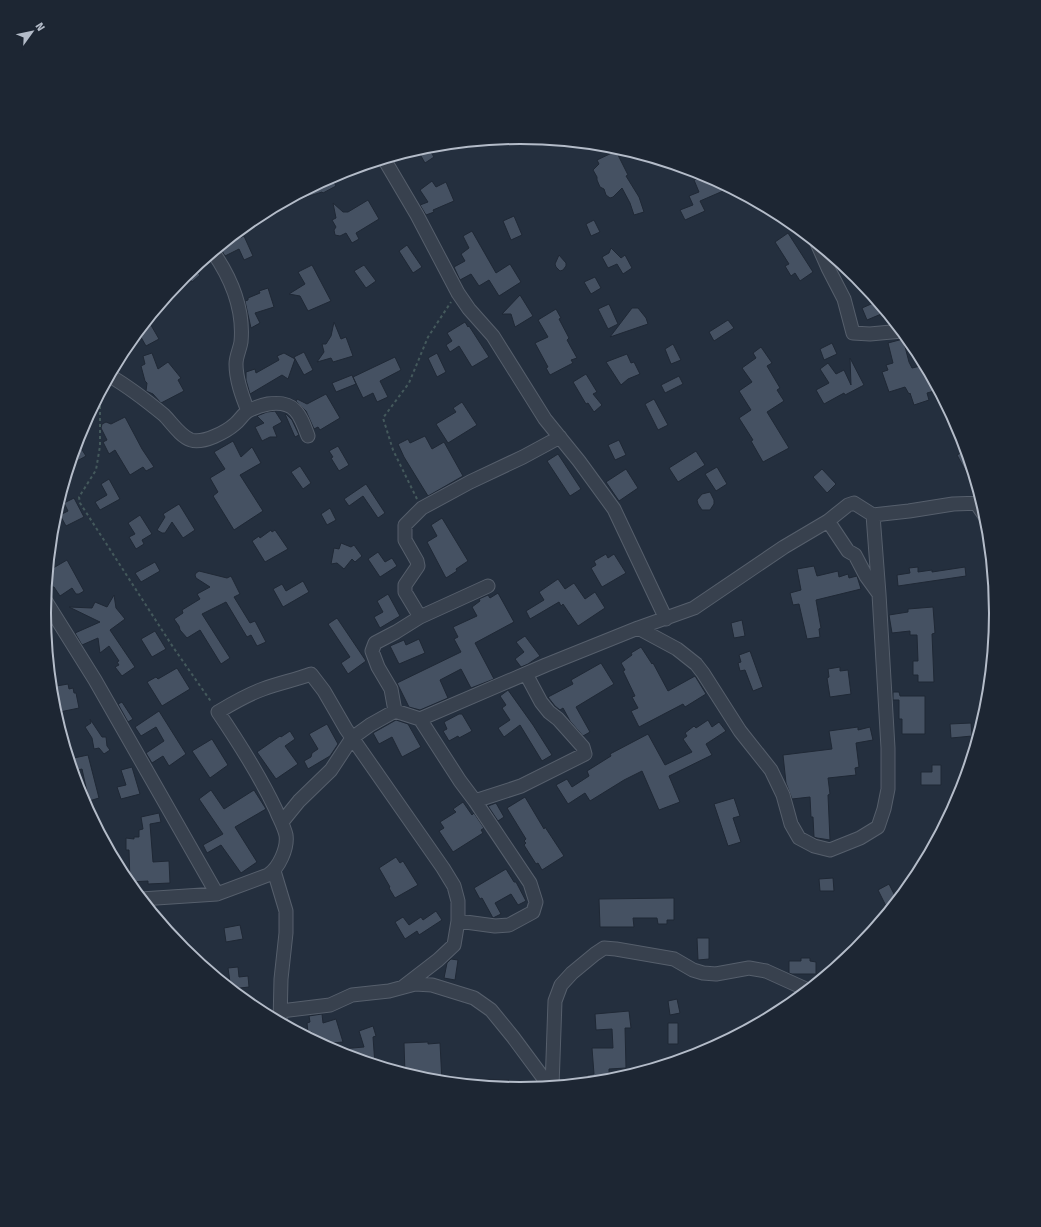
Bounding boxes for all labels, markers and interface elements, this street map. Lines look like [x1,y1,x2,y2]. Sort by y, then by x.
north arrow [12,12,52,52]
text: N [33,20,47,33]

